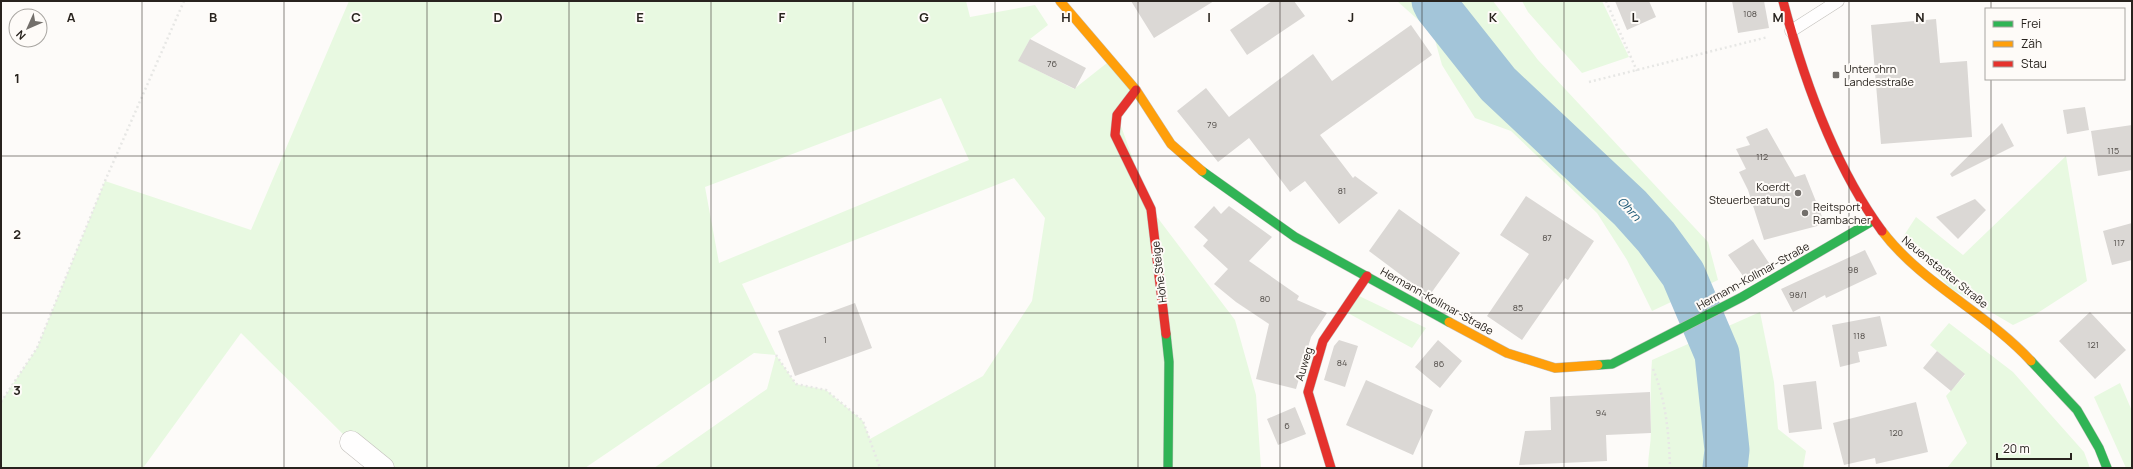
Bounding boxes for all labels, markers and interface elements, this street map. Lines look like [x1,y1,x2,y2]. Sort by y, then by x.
house number: 108 [1743,7,1757,20]
north arrow [8,8,48,48]
text: A [67,8,76,26]
text: B [209,8,217,26]
text: C [351,8,361,26]
text: D [493,8,503,26]
text: E [636,8,644,26]
text: F [779,8,786,26]
text: G [919,8,929,26]
text: H [1061,8,1071,26]
text: I [1207,8,1211,26]
text: J [1348,8,1354,26]
text: K [1489,8,1498,26]
text: L [1632,8,1639,26]
text: M [1772,8,1784,26]
text: N [1915,8,1925,26]
legend [1985,8,2125,80]
text: Frei [2021,15,2041,32]
text: N [12,27,29,44]
text: Zäh [2021,35,2042,52]
text: Stau [2021,55,2047,72]
house number: 76 [1047,57,1057,70]
place label: Unterohrn Landesstraße [1844,61,1915,89]
text: 1 [14,69,20,87]
marker: Unterohrn Landesstraße [1831,70,1841,80]
house number: 79 [1207,118,1217,131]
house number: 115 [2107,144,2119,157]
house number: 112 [1756,150,1768,163]
place label: Koerdt Steuerberatung [1709,179,1790,207]
house number: 81 [1338,184,1346,197]
marker: Koerdt Steuerberatung [1793,188,1803,198]
water label: Ohrn [1614,193,1645,225]
place label: Reitsport Rambacher [1813,199,1871,227]
marker: Reitsport Rambacher [1800,208,1810,218]
text: 2 [13,225,21,243]
house number: 87 [1542,231,1552,244]
street label: Neuenstadter Straße [1899,232,1992,311]
house number: 117 [2113,236,2125,249]
street label: Hermann-Kollmar-Straße [1694,238,1812,313]
street label: Hohe Steige [1147,240,1170,304]
street label: Hermann-Kollmar-Straße [1378,263,1497,338]
house number: 98 [1848,263,1858,276]
house number: 98/1 [1789,288,1807,301]
house number: 80 [1260,292,1270,305]
house number: 85 [1513,301,1523,314]
house number: 118 [1853,329,1865,342]
house number: 1 [823,333,827,346]
house number: 121 [2087,338,2099,351]
street label: Auweg [1291,345,1316,383]
house number: 84 [1337,356,1347,369]
house number: 86 [1434,357,1445,370]
text: 3 [13,381,21,399]
house number: 94 [1596,406,1606,419]
house number: 6 [1284,419,1290,432]
house number: 120 [1889,426,1903,439]
scale bar [1997,435,2071,461]
text: 20 m [2003,440,2030,457]

